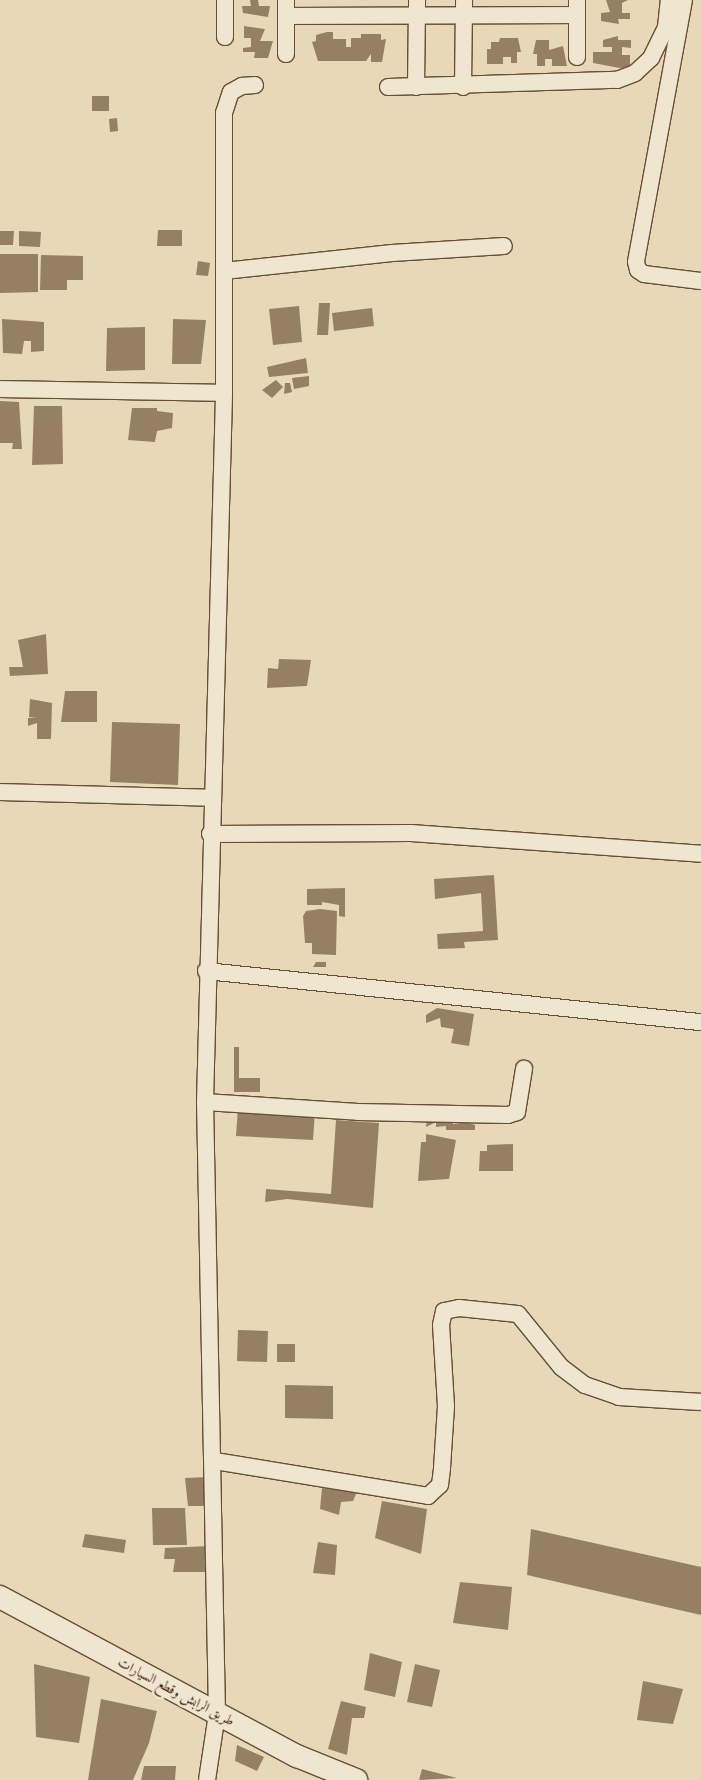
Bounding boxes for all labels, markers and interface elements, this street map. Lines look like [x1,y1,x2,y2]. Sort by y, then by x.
street label: طريق الرابش وقطع السيارات [115,1654,237,1730]

